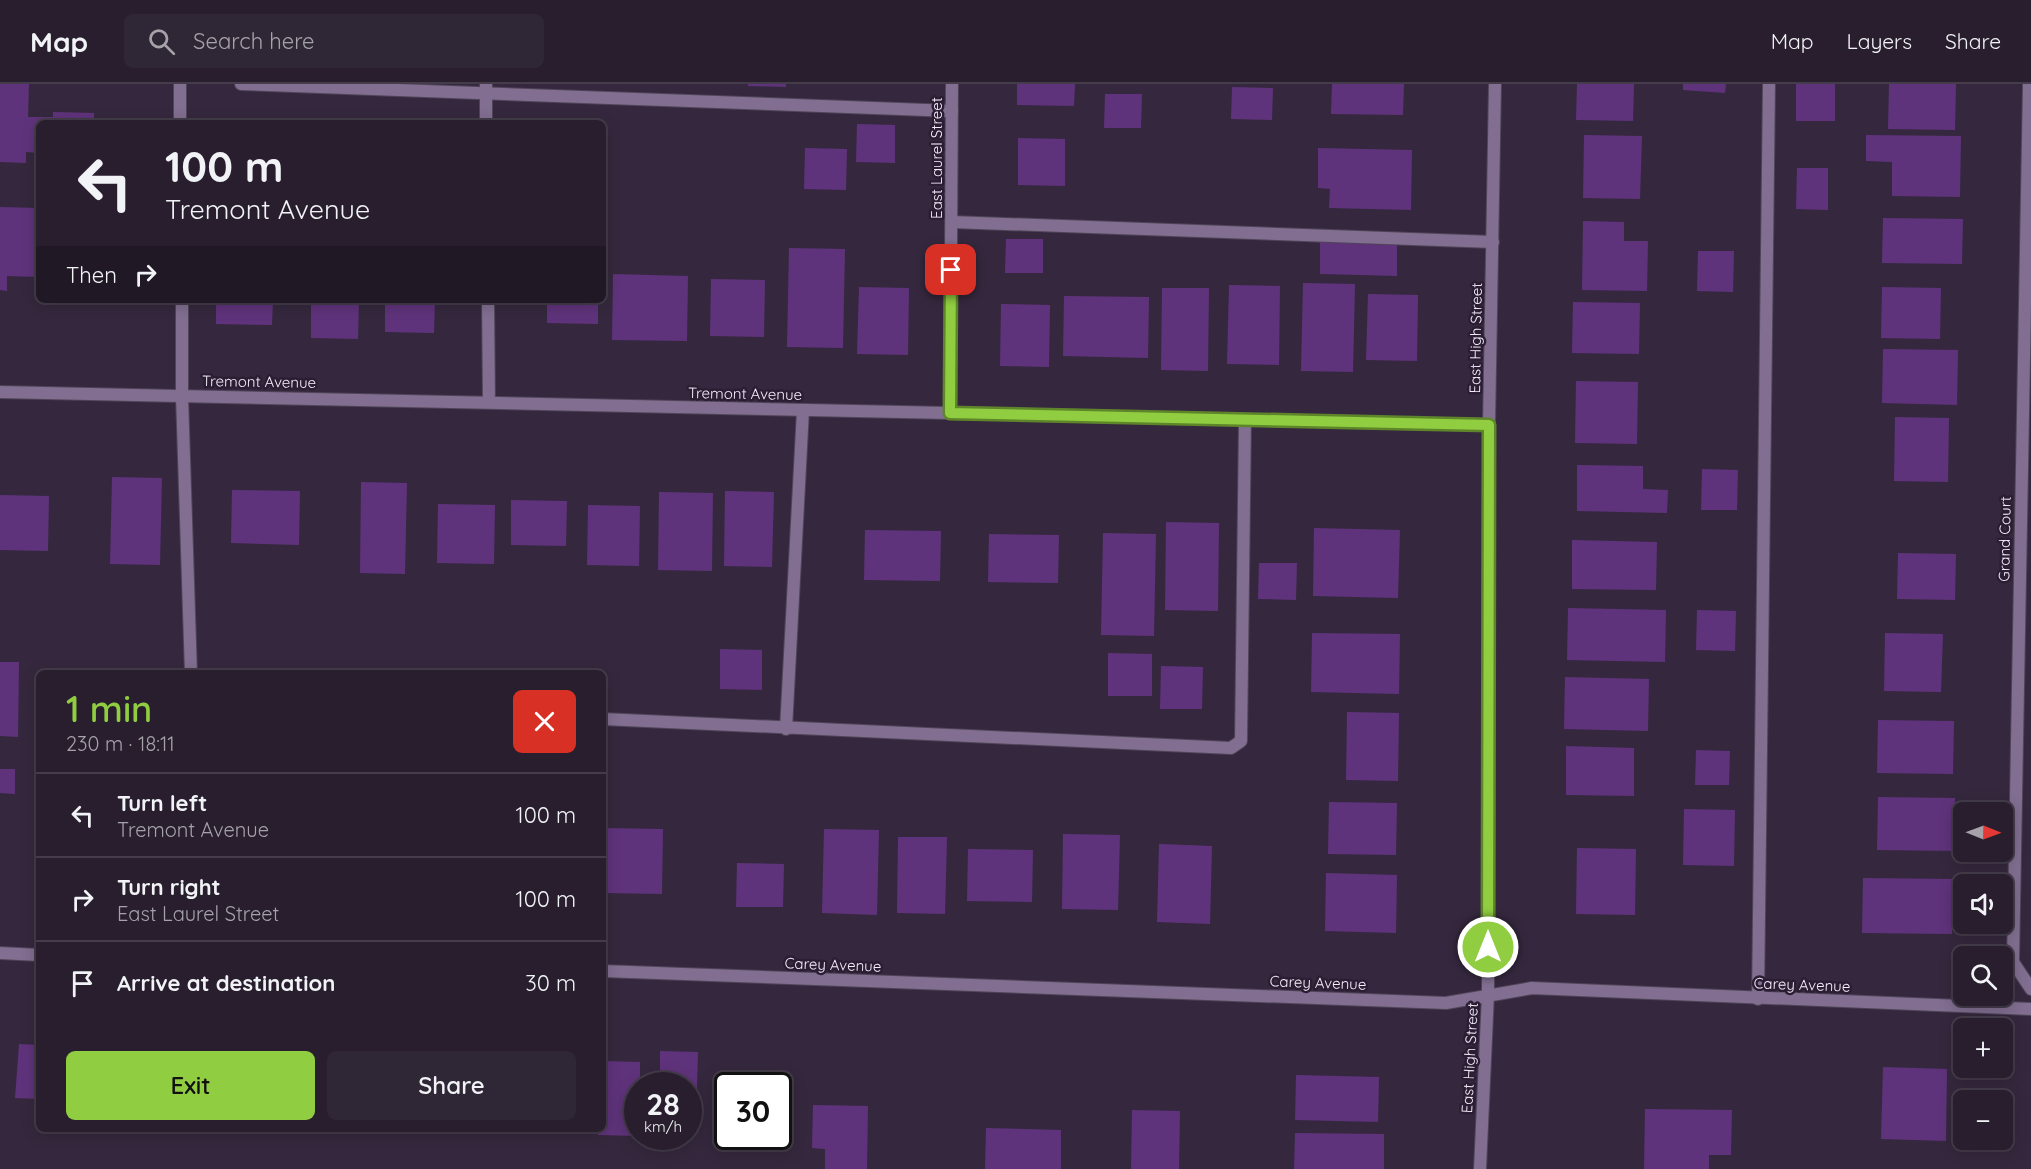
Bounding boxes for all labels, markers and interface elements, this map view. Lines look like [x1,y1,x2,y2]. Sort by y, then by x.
search box [124,14,544,68]
text: Map [30,24,88,59]
icon: search [145,25,178,58]
text: Search here [193,27,315,55]
text: Map [1771,28,1814,54]
text: Layers [1847,28,1912,54]
text: Share [1945,28,2001,54]
street label: East Laurel Street [927,97,946,219]
text: 100 m [165,140,283,193]
icon: left [66,144,144,222]
text: Tremont Avenue [165,192,370,226]
pin [925,244,976,295]
icon: arrive [934,253,967,286]
icon: right [129,258,162,291]
text: Then [66,261,117,289]
street label: East High Street [1465,282,1486,394]
street label: Tremont Avenue [202,371,316,392]
street label: Tremont Avenue [688,383,802,404]
street label: Grand Court [1994,496,2015,582]
text: 1 min [66,686,152,731]
button: close [513,690,576,753]
text: 230 m · 18:11 [66,731,175,756]
text: Turn left [117,789,207,817]
icon: left [66,799,99,832]
text: 100 m [516,801,576,829]
north arrow [1953,802,2013,862]
map controls [1953,802,2013,1150]
text: Tremont Avenue [117,817,269,842]
text: Turn right [117,873,221,901]
button: sound [1953,874,2013,934]
icon: right [66,883,99,916]
text: 100 m [516,885,576,913]
text: East Laurel Street [117,901,279,926]
position arrow [1456,915,1520,979]
button: search [1953,946,2013,1006]
street label: Carey Avenue [784,953,882,976]
icon: arrive [66,967,99,1000]
text: Arrive at destination [117,969,335,997]
text: 30 m [525,969,576,997]
street label: Carey Avenue [1269,971,1367,994]
street label: Carey Avenue [1753,973,1851,996]
street label: East High Street [1457,1002,1482,1114]
button: + [1953,1018,2013,1078]
button: Exit [66,1051,315,1120]
button: Share [327,1051,576,1120]
speed limit sign: 30 [714,1072,792,1150]
text: 28 [646,1085,680,1123]
button: − [1953,1090,2013,1150]
text: km/h [644,1117,682,1136]

